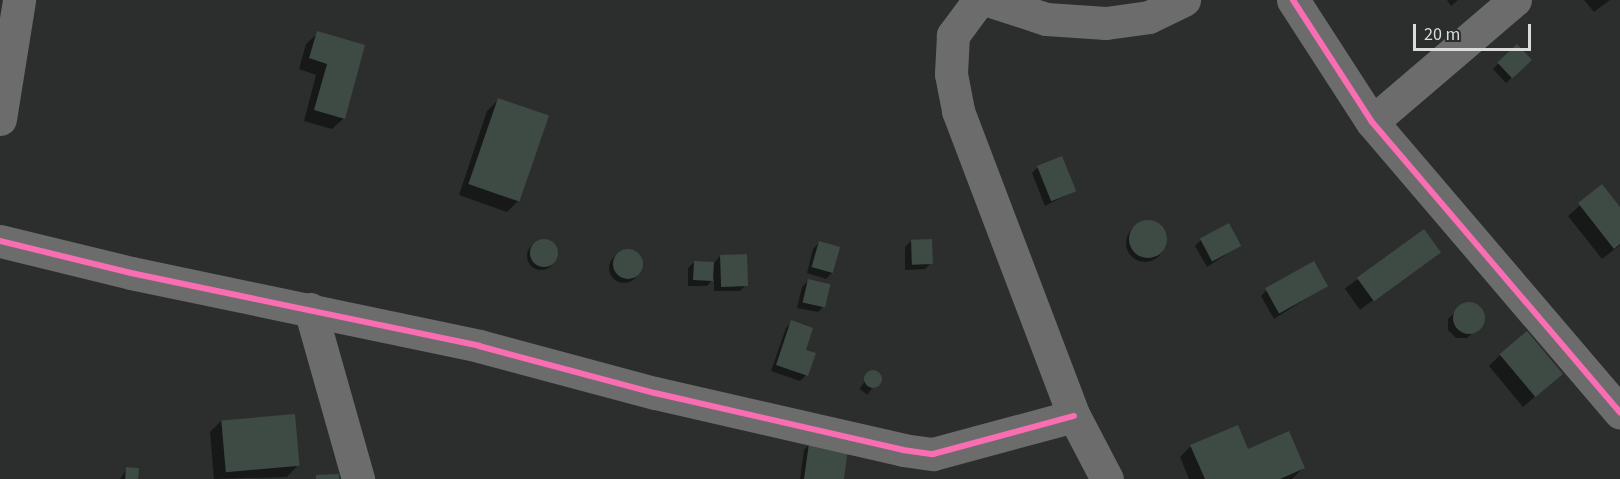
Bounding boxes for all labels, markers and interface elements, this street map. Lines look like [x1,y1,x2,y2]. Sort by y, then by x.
scale bar [1416,12,1534,50]
text: 20 m [1424,22,1460,47]

